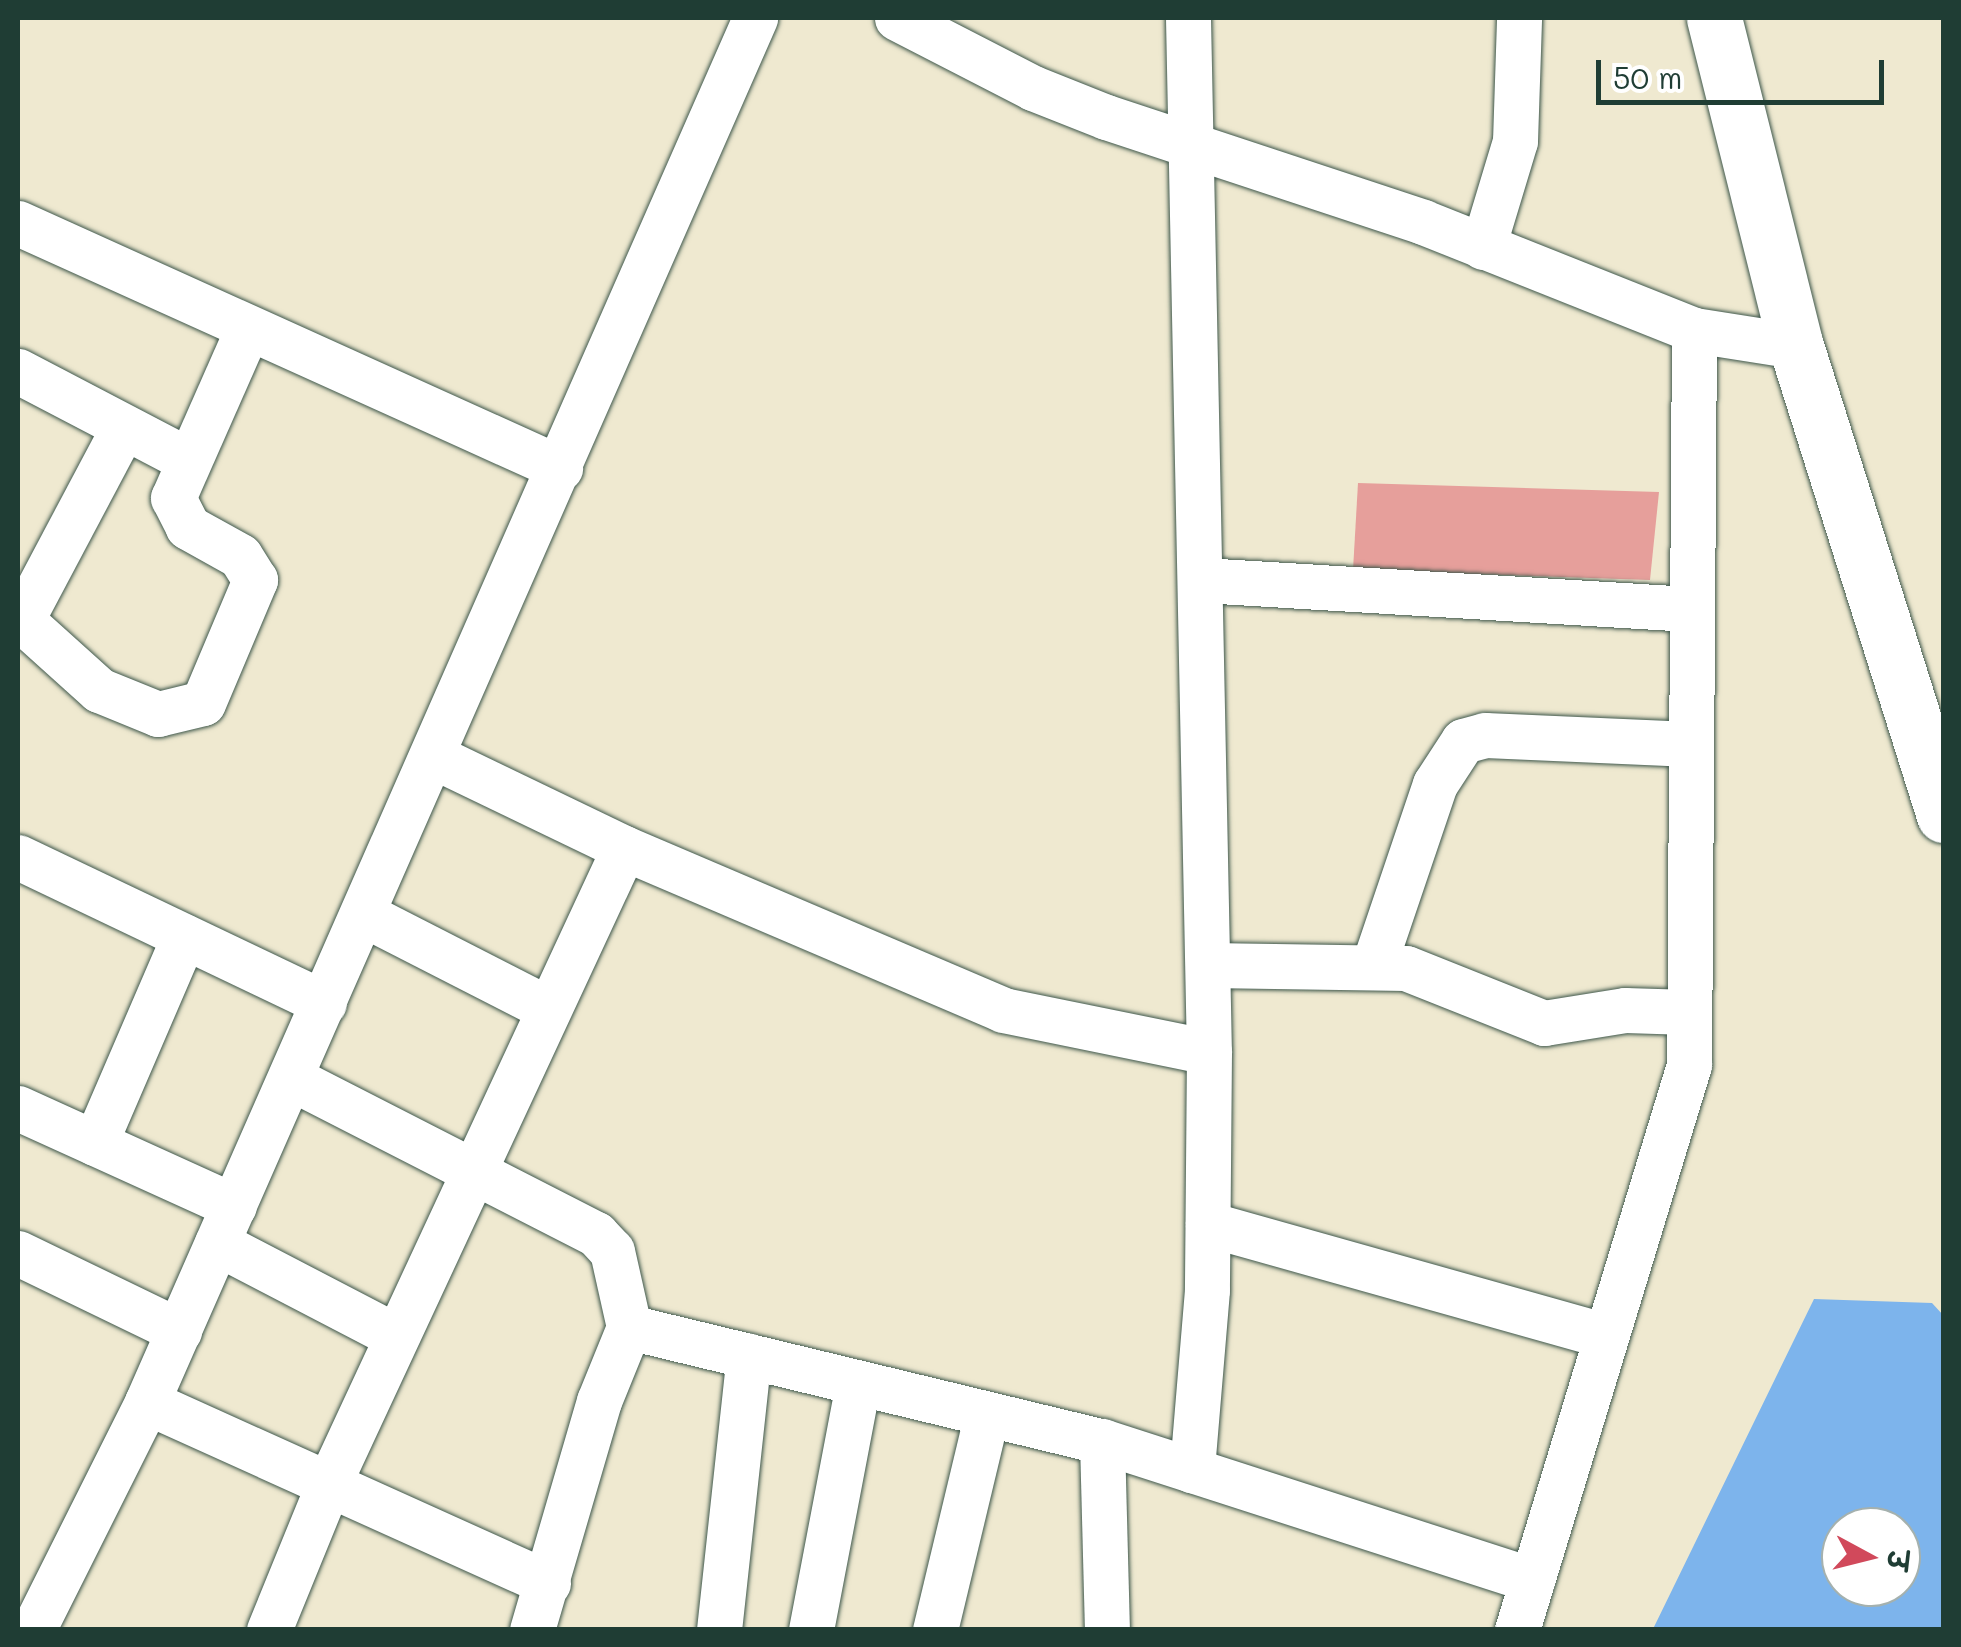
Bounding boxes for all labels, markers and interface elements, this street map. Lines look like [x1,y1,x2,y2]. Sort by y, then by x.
scale bar [1601,40,1888,102]
text: 50 m [1613,57,1683,97]
north arrow [1821,1507,1921,1607]
text: उ [1880,1549,1918,1572]

